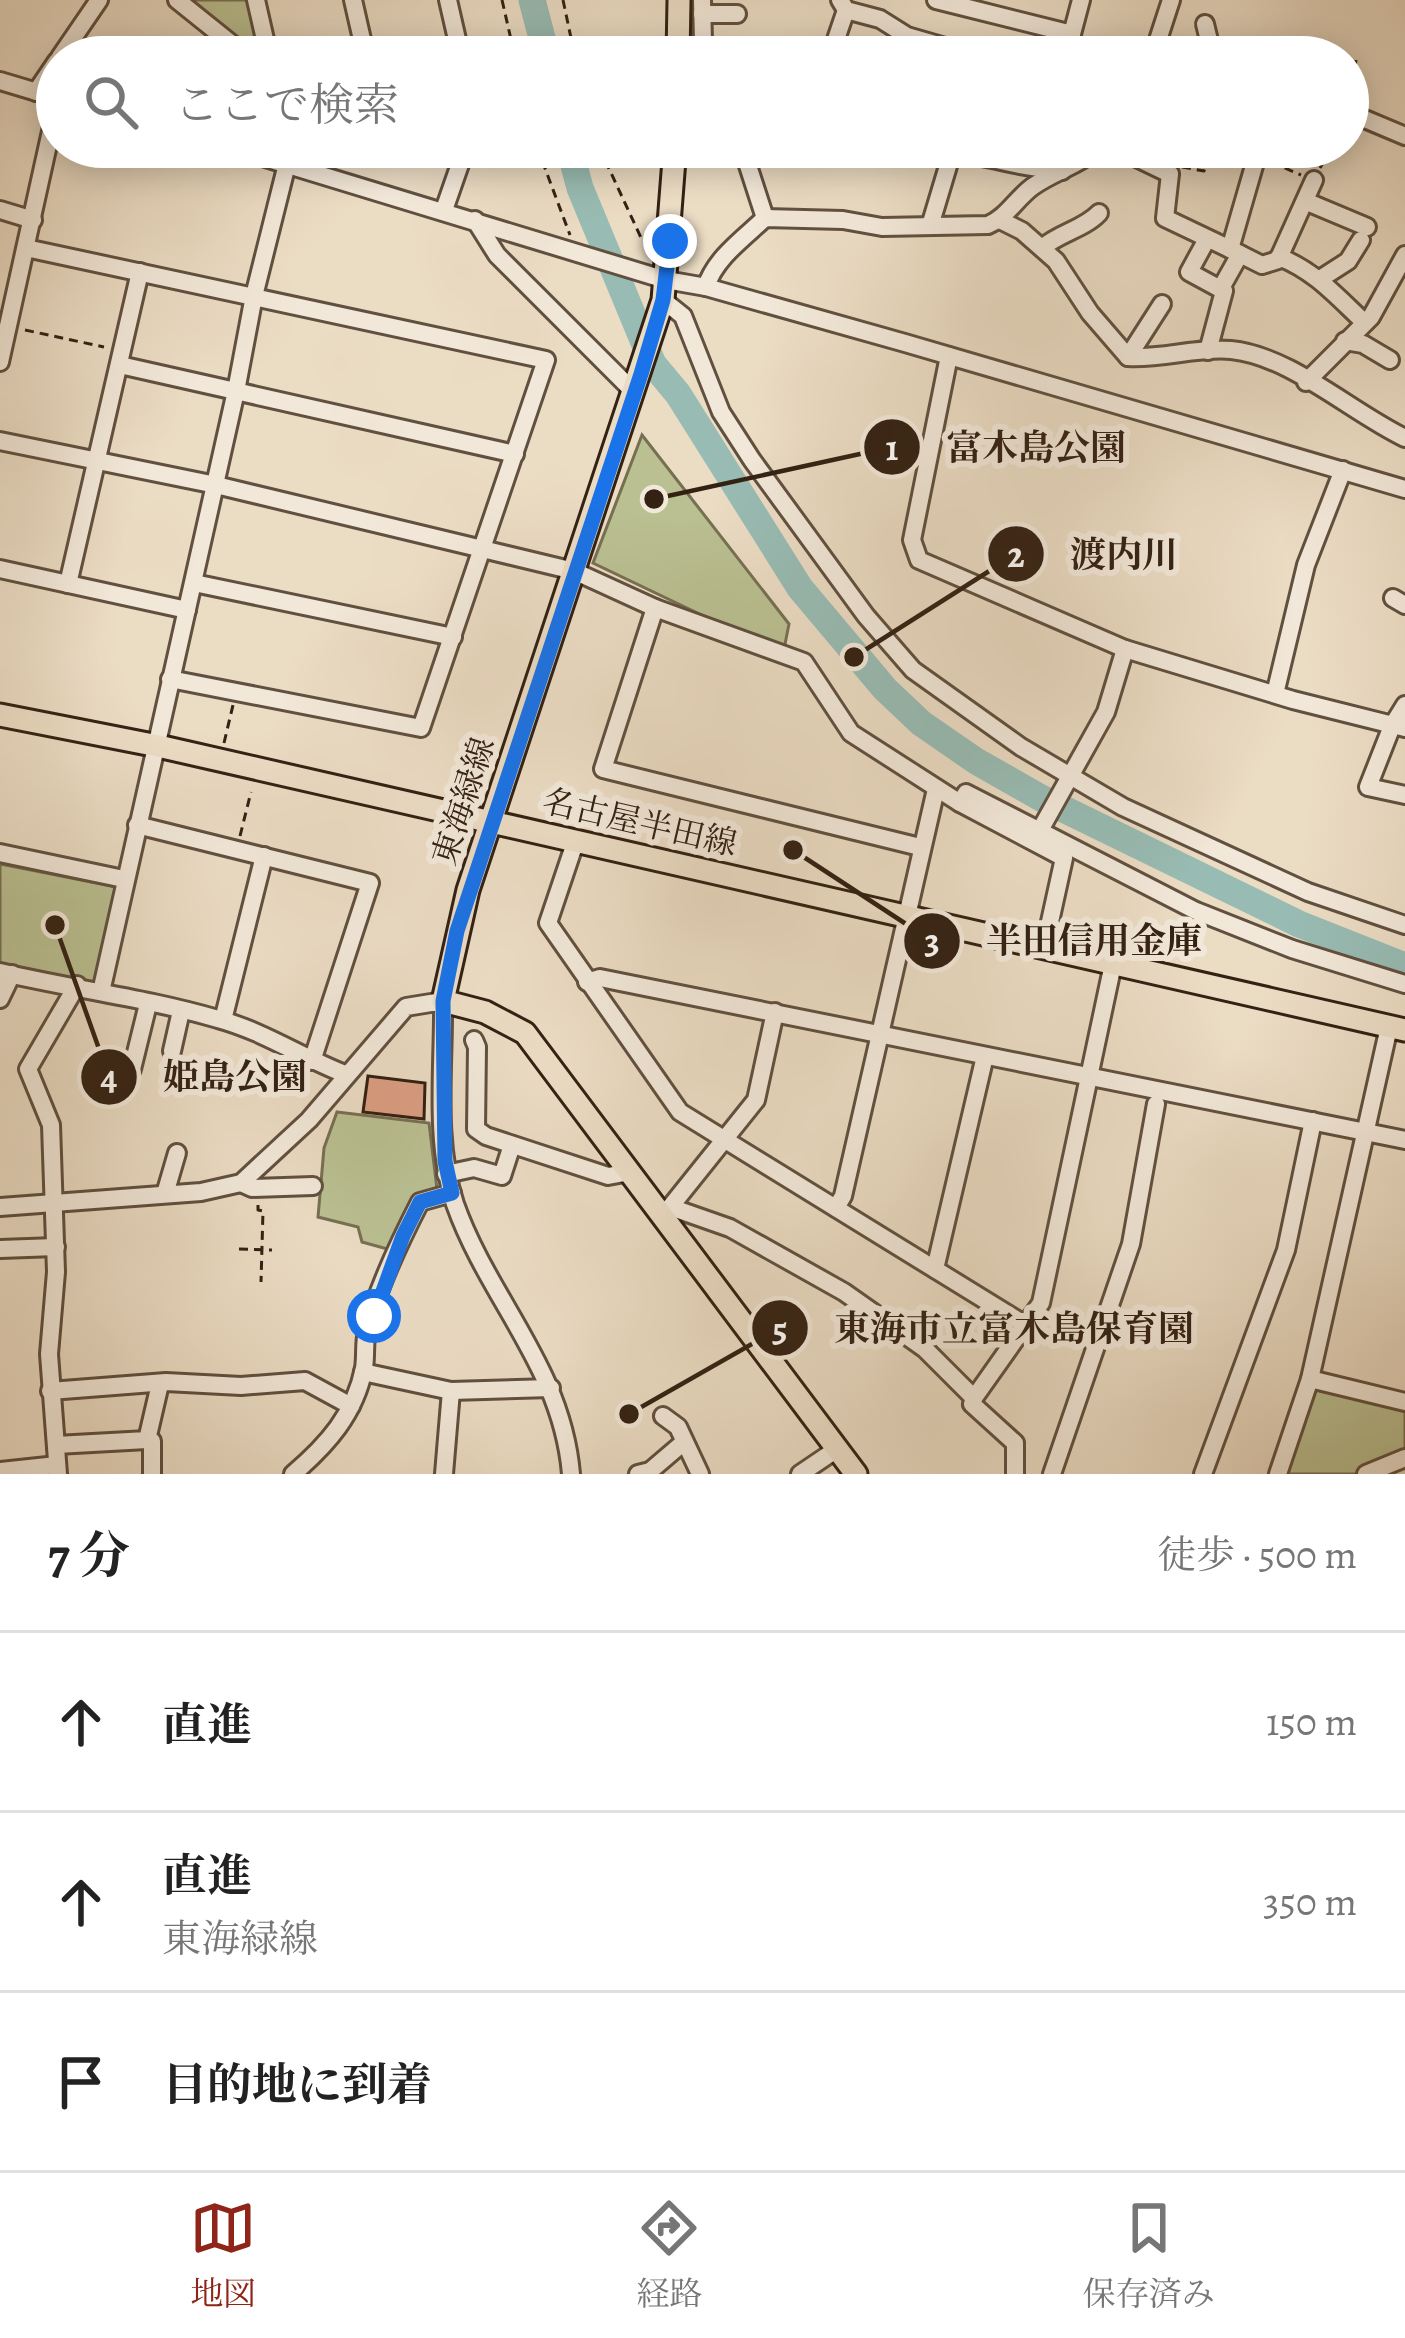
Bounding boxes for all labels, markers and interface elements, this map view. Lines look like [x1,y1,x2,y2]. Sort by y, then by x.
search box [36,36,1369,168]
icon: search [78,69,144,135]
text: ここで検索 [174,74,399,136]
route end [643,214,697,268]
callout: 富木島公園 [862,411,1150,483]
text: 1 [886,423,899,472]
text: 富木島公園 [946,423,1126,472]
callout: 渡内川 [986,518,1202,590]
text: 2 [1007,530,1025,579]
text: 渡内川 [1070,530,1178,579]
street label: 東海緑線 [421,731,505,871]
street label: 名古屋半田線 [538,778,742,866]
callout: 半田信用金庫 [902,905,1226,977]
text: 3 [924,916,940,965]
text: 半田信用金庫 [986,916,1202,965]
callout: 姫島公園 [79,1041,331,1113]
text: 4 [101,1052,118,1101]
text: 姫島公園 [163,1052,307,1101]
route start [347,1289,401,1343]
callout: 東海市立富木島保育園 [750,1292,1218,1364]
text: 5 [772,1304,788,1353]
text: 東海市立富木島保育園 [834,1304,1194,1353]
text: 7 分 [48,1521,130,1591]
text: 徒歩 · 500 m [1157,1528,1357,1581]
icon: ahead [48,1689,114,1755]
text: 直進 [162,1694,252,1756]
text: 150 m [1266,1695,1357,1748]
text: 直進 [162,1845,252,1907]
icon: ahead [48,1869,114,1935]
text: 350 m [1263,1875,1357,1928]
text: 東海緑線 [162,1912,318,1965]
icon: arrive [48,2049,114,2115]
text: 目的地に到着 [162,2054,432,2116]
tab: 地図 [190,2195,256,2316]
tab: 経路 [636,2195,702,2316]
tab: 保存済み [1083,2195,1215,2316]

